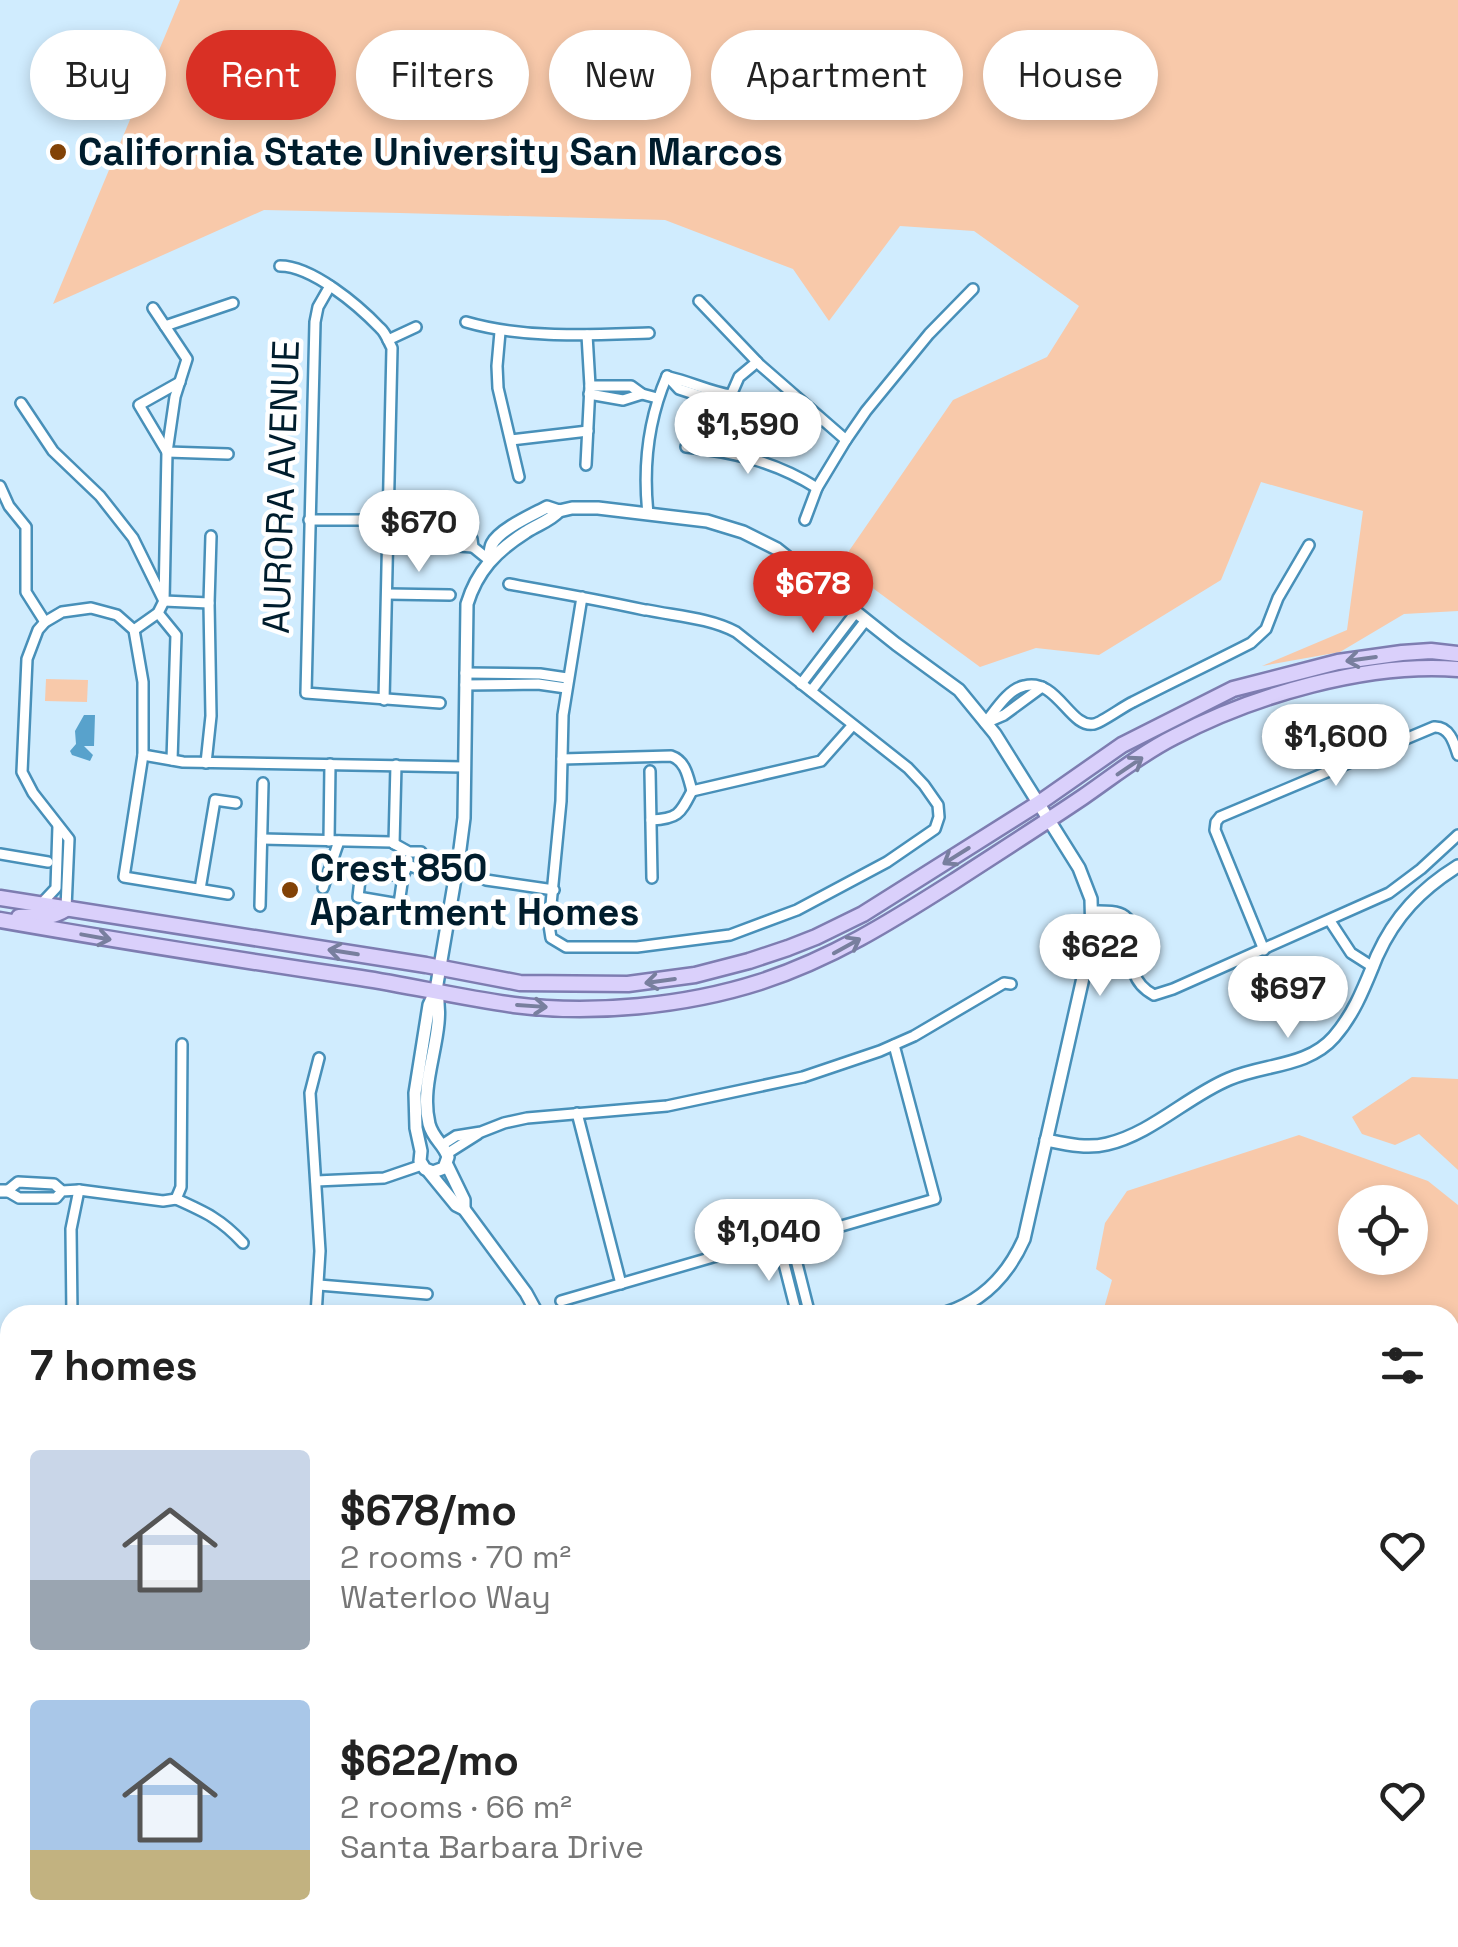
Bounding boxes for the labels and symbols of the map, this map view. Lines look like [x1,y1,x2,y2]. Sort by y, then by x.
place label: California State University San Marcos [78,128,783,176]
marker: California State University San Marcos [47,141,69,163]
street label: AURORA AVENUE [252,339,310,635]
pin: $1,590 [667,392,829,477]
pin: $670 [360,490,478,575]
pin: $678 [754,551,872,636]
one-way arrow [1345,650,1378,668]
pin: $1,600 [1255,704,1417,789]
one-way arrow [1115,755,1143,776]
place label: Crest 850 Apartment Homes [310,844,639,936]
one-way arrow [943,845,971,866]
marker: Crest 850 Apartment Homes [279,879,301,901]
pin: $622 [1041,914,1159,999]
one-way arrow [79,928,112,947]
one-way arrow [832,936,861,956]
one-way arrow [327,943,360,961]
pin: $697 [1229,956,1347,1041]
one-way arrow [644,972,677,990]
one-way arrow [516,997,548,1016]
pin: $1,040 [688,1199,850,1284]

